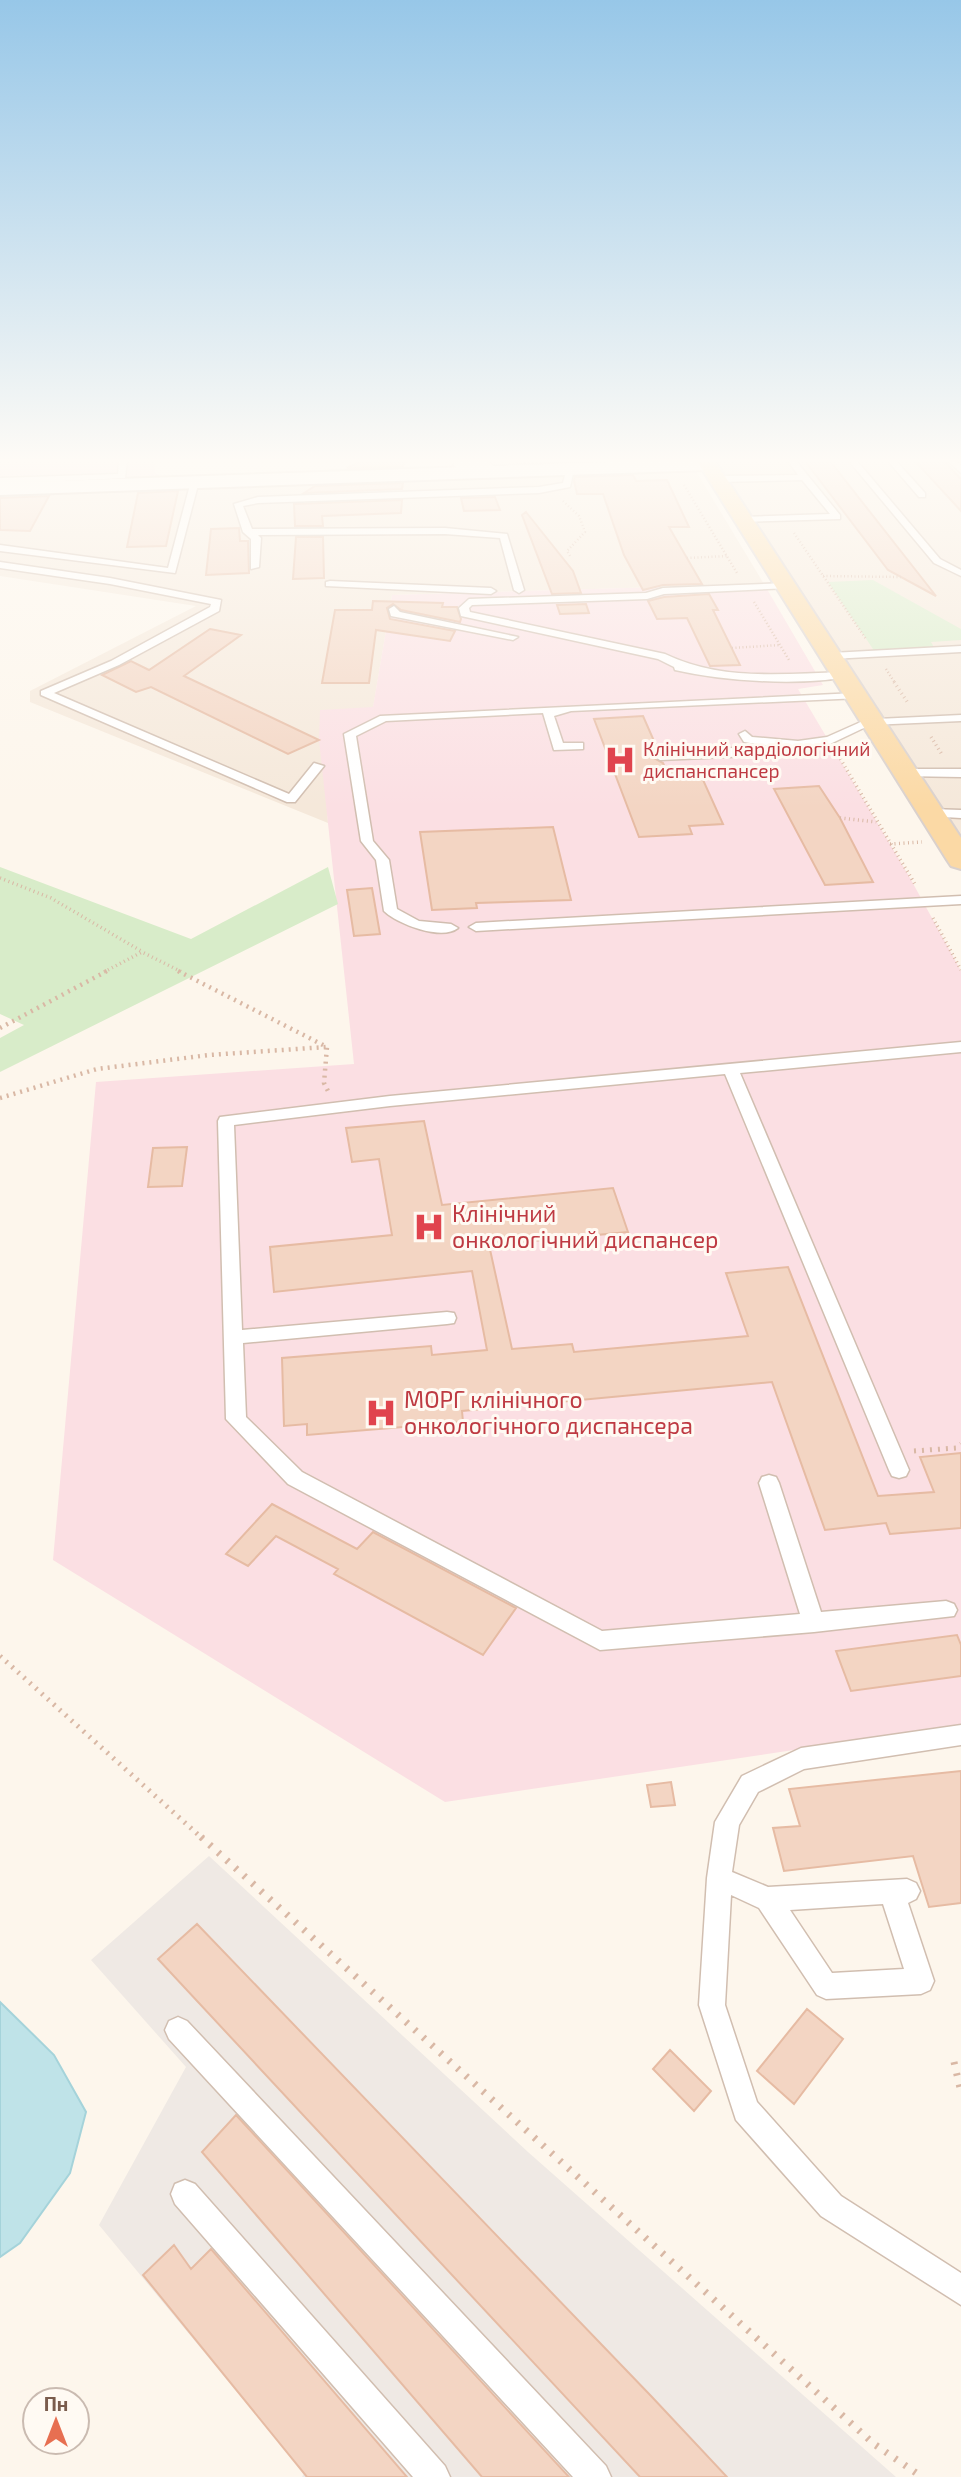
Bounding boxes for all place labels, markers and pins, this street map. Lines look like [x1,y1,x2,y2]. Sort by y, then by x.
place label: Клінічний кардіологічний диспанспансер [643,737,870,782]
hospital icon: Клінічний кардіологічний диспанспансер [603,743,637,777]
place label: Клінічний онкологічний диспансер [452,1199,719,1253]
hospital icon: Клінічний онкологічний диспансер [412,1210,446,1244]
place label: МОРГ клінічного онкологічного диспансера [404,1385,693,1439]
hospital icon: МОРГ клінічного онкологічного диспансера [364,1396,398,1430]

